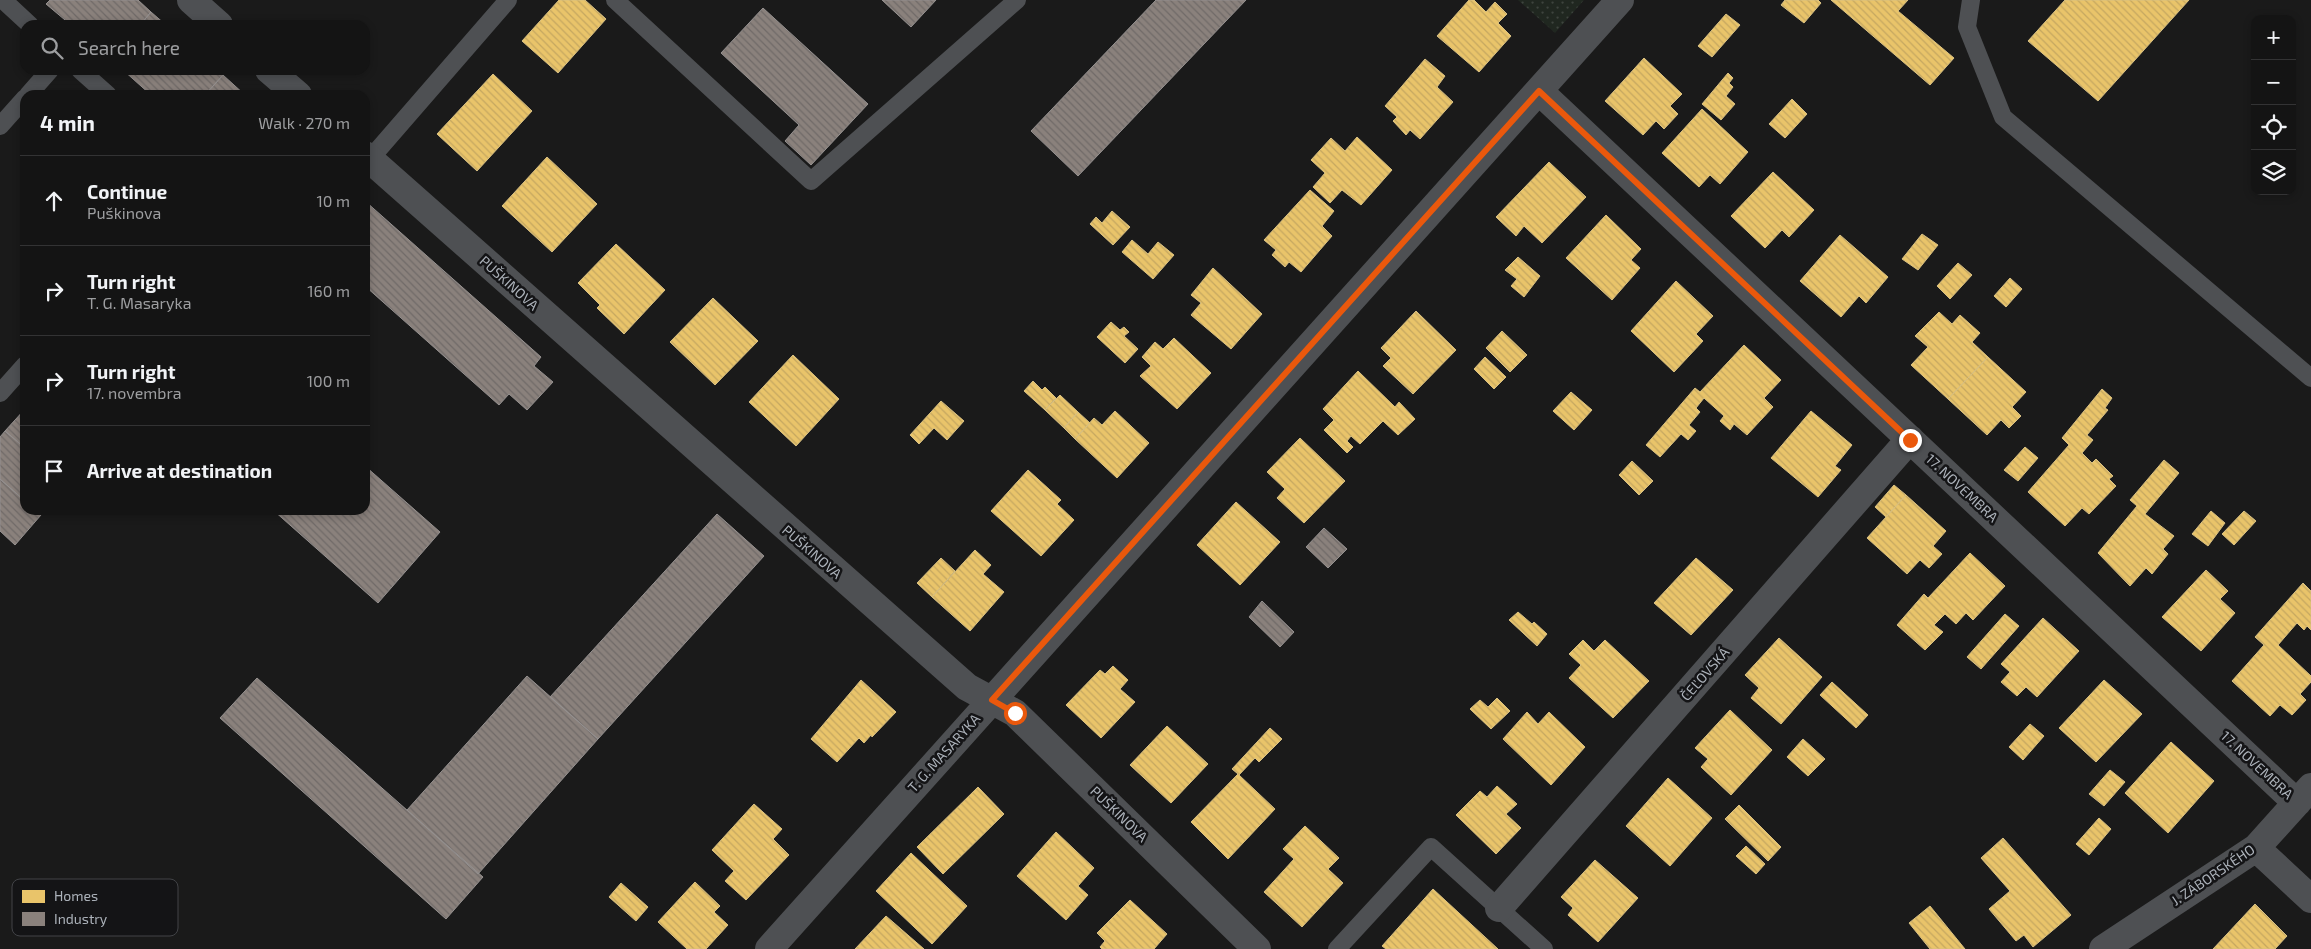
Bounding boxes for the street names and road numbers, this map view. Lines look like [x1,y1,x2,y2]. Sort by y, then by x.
street label: PUŠKINOVA [476,252,542,314]
street label: 17. NOVEMBRA [1923,450,2002,526]
street label: PUŠKINOVA [779,521,846,582]
street label: ČEĽOVSKÁ [1677,643,1733,704]
street label: T. G. MASARYKA [904,710,984,795]
street label: 17. NOVEMBRA [2218,727,2297,803]
street label: PUŠKINOVA [1087,782,1152,845]
street label: J. ZÁBORSKÉHO [2168,840,2258,909]

